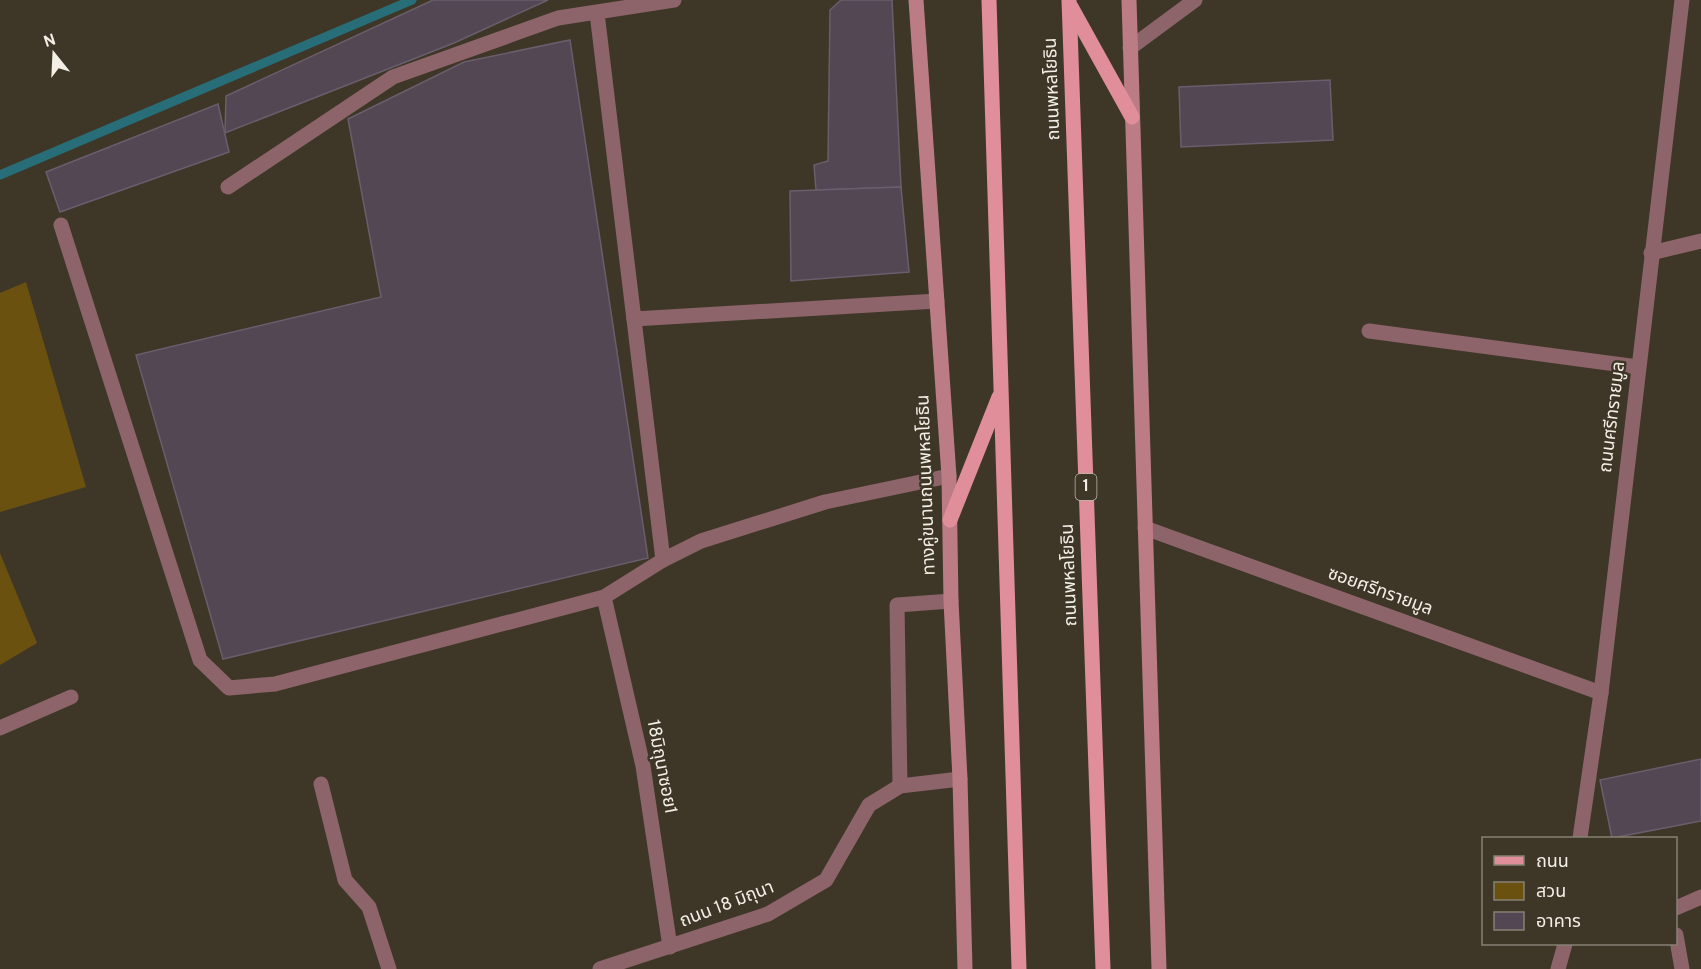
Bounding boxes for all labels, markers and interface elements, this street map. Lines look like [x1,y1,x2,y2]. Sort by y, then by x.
north arrow [24,24,84,84]
text: N [41,30,59,53]
street label: ถนนพหลโยธิน [1040,37,1066,141]
street label: ถนนศรีทรายมูล [1595,360,1631,474]
street label: ทางคู่ขนานถนนพหลโยธิน [912,394,942,576]
road number: 1 [1076,474,1096,500]
street label: ถนนพหลโยธิน [1057,523,1083,627]
street label: ซอยศรีทรายมูล [1324,562,1436,622]
street label: 18มิถุนาซอย1 [641,718,681,816]
legend [1482,837,1677,945]
text: ถนน [1536,851,1569,874]
street label: ถนน 18 มิถุนา [677,876,777,934]
text: สวน [1536,881,1566,904]
text: อาคาร [1536,911,1581,934]

